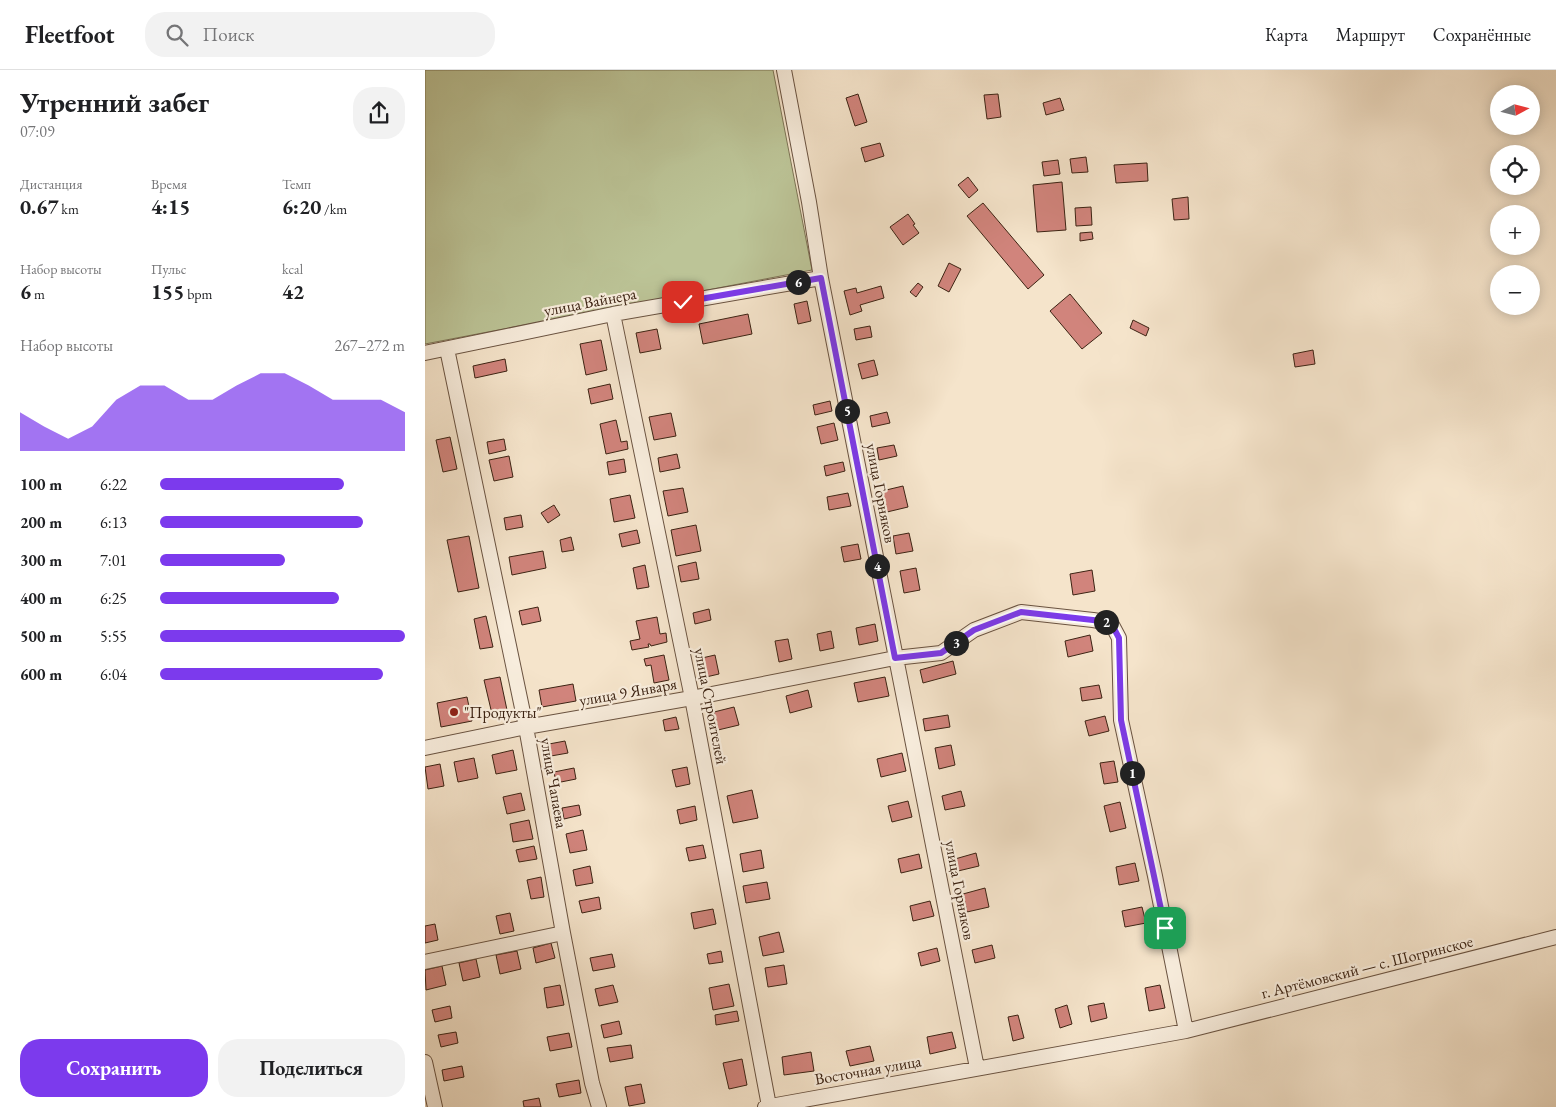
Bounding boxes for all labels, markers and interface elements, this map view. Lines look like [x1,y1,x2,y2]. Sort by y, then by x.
search box [145,12,495,57]
text: Fleetfoot [25,19,115,50]
icon: search [163,21,191,49]
text: Поиск [203,22,254,47]
text: Карта [1265,23,1308,46]
text: Маршрут [1336,23,1405,46]
text: Сохранённые [1433,23,1531,46]
text: Утренний забег [20,84,209,120]
north arrow [1490,85,1540,135]
map controls [1490,85,1540,315]
button: share [353,87,405,139]
text: 07:09 [20,121,55,142]
button: locate [1490,145,1540,195]
text: Дистанция [20,175,82,193]
text: Время [151,175,187,193]
text: Темп [282,175,311,193]
text: 0.67 [20,193,59,220]
text: 4:15 [151,193,190,220]
text: 6:20 [282,193,321,220]
text: km [59,200,79,218]
text: /km [321,200,347,218]
button: + [1490,205,1540,255]
text: Набор высоты [20,260,101,278]
text: Пульс [151,260,186,278]
text: kcal [282,260,303,278]
button: − [1490,265,1540,315]
pin: 6 [785,270,811,294]
text: 6 [795,273,802,291]
text: 6 [20,278,31,305]
text: 155 [151,278,184,305]
text: 42 [282,278,304,305]
pin [662,281,704,323]
street label: улица Вайнера [542,283,639,321]
text: m [31,285,45,303]
text: bpm [184,285,213,303]
icon: check [669,288,697,316]
text: Набор высоты [20,335,113,356]
text: 267–272 m [334,335,405,356]
pin: 5 [835,398,859,424]
text: 5 [844,402,851,420]
street label: улица Горняков [861,441,901,545]
text: 100 m [20,474,62,495]
text: 6:22 [100,474,127,495]
text: 200 m [20,512,62,533]
text: 6:13 [100,512,127,533]
text: 300 m [20,550,62,571]
text: 7:01 [100,550,127,571]
pin: 4 [865,554,889,578]
text: 4 [874,557,881,575]
text: 400 m [20,588,62,609]
text: 6:25 [100,588,127,609]
pin: 2 [1093,610,1119,634]
text: 2 [1103,613,1110,631]
text: 500 m [20,626,62,647]
text: 5:55 [100,626,127,647]
pin: 3 [943,630,969,656]
text: 3 [953,634,960,652]
street label: улица Строителей [689,646,733,767]
text: 600 m [20,664,62,685]
text: 6:04 [100,664,127,685]
street label: улица 9 Января [577,673,679,711]
place label: "Продукты" [464,702,542,723]
marker: "Продукты" [448,706,460,718]
street label: улица Чапаева [536,736,572,831]
pin: 1 [1119,760,1145,786]
text: 1 [1129,764,1136,782]
street label: улица Горняков [940,838,980,942]
pin [1144,907,1186,949]
icon: arrive [1151,914,1179,942]
street label: г. Артёмовский — с. Шогринское [1259,931,1475,1003]
button: Сохранить [20,1039,208,1097]
button: Поделиться [218,1039,405,1097]
street label: Восточная улица [813,1050,924,1090]

